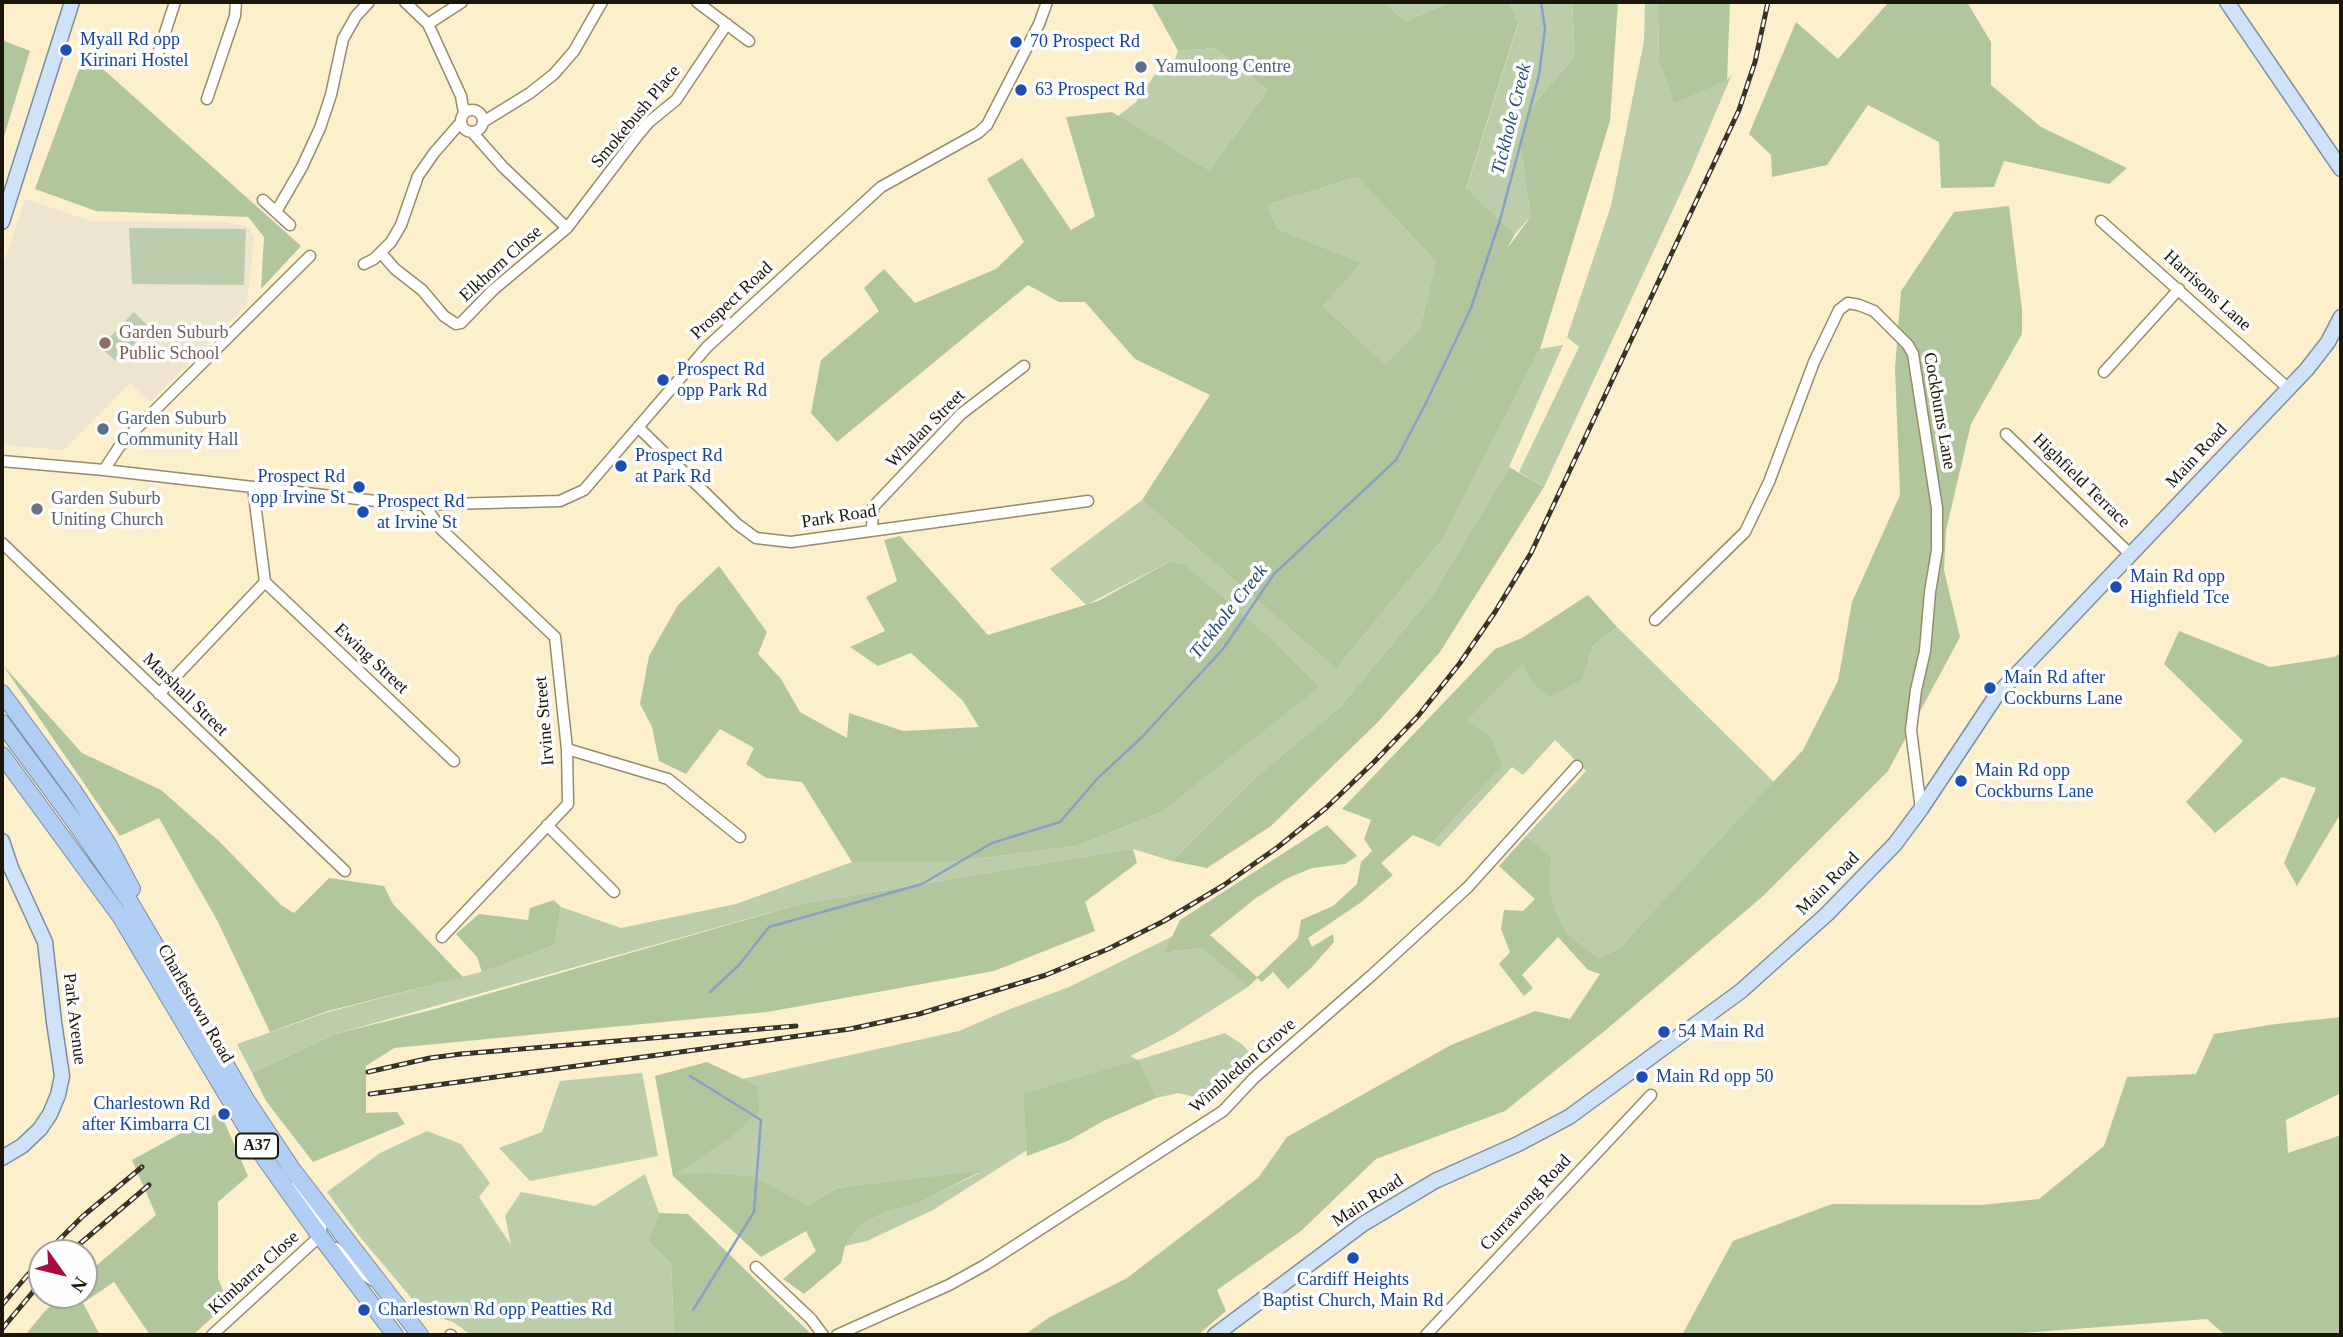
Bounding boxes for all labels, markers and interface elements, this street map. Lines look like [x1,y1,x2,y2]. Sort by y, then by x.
place label: Myall Rd opp Kirinari Hostel [80,29,188,72]
place label: 70 Prospect Rd [1030,31,1140,53]
marker: 70 Prospect Rd [1008,34,1024,50]
marker: Myall Rd opp Kirinari Hostel [58,42,74,58]
place label: Yamuloong Centre [1155,56,1291,78]
marker: Yamuloong Centre [1133,59,1149,75]
street label: Smokebush Place [587,61,685,173]
water label: Tickhole Creek [1487,61,1537,177]
place label: 63 Prospect Rd [1035,79,1145,101]
marker: 63 Prospect Rd [1013,82,1029,98]
street label: Elkhorn Close [455,221,547,307]
street label: Harrisons Lane [2159,246,2255,336]
street label: Prospect Road [686,257,778,345]
place label: Garden Suburb Public School [119,322,228,364]
marker: Garden Suburb Public School [97,335,113,351]
street label: Cockburns Lane [1918,351,1960,471]
place label: Prospect Rd opp Park Rd [677,359,767,402]
marker: Prospect Rd opp Park Rd [655,372,671,388]
street label: Whalan Street [882,385,970,473]
place label: Garden Suburb Community Hall [117,408,238,450]
street label: Main Road [2162,419,2232,493]
marker: Garden Suburb Community Hall [95,421,111,437]
street label: Highfield Terrace [2028,429,2134,533]
place label: Prospect Rd at Park Rd [635,445,722,488]
marker: Prospect Rd at Park Rd [613,458,629,474]
place label: Prospect Rd opp Irvine St [251,466,345,508]
marker: Prospect Rd opp Irvine St [351,479,367,495]
place label: Garden Suburb Uniting Church [51,488,163,530]
place label: Prospect Rd at Irvine St [377,491,464,534]
street label: Park Road [800,500,878,534]
marker: Garden Suburb Uniting Church [29,501,45,517]
marker: Prospect Rd at Irvine St [355,504,371,520]
water label: Tickhole Creek [1185,560,1273,664]
place label: Main Rd opp Highfield Tce [2130,566,2229,608]
marker: Main Rd opp Highfield Tce [2108,579,2124,595]
street label: Ewing Street [329,619,413,699]
street label: Marshall Street [138,649,232,741]
place label: Main Rd after Cockburns Lane [2004,667,2122,710]
street label: Irvine Street [530,675,560,767]
marker: Main Rd after Cockburns Lane [1982,680,1998,696]
place label: Main Rd opp Cockburns Lane [1975,760,2093,802]
marker: Main Rd opp Cockburns Lane [1953,773,1969,789]
street label: Main Road [1792,848,1864,920]
street label: Charlestown Road [152,941,238,1067]
street label: Park Avenue [58,972,90,1066]
street label: Wimbledon Grove [1185,1014,1301,1118]
place label: 54 Main Rd [1678,1021,1764,1043]
marker: 54 Main Rd [1656,1024,1672,1040]
place label: Main Rd opp 50 [1656,1066,1774,1088]
marker: Main Rd opp 50 [1634,1069,1650,1085]
place label: Charlestown Rd after Kimbarra Cl [82,1093,210,1136]
marker: Charlestown Rd after Kimbarra Cl [216,1106,232,1122]
road number: A37 [236,1134,278,1158]
street label: Currawong Road [1476,1150,1576,1256]
street label: Main Road [1328,1170,1408,1232]
street label: Kimbarra Close [204,1227,304,1319]
north arrow [28,1239,98,1309]
marker: Cardiff Heights Baptist Church, Main Rd [1345,1250,1361,1266]
place label: Cardiff Heights Baptist Church, Main Rd [1263,1269,1443,1312]
text: N [67,1273,92,1296]
place label: Charlestown Rd opp Peatties Rd [378,1299,612,1321]
marker: Charlestown Rd opp Peatties Rd [356,1302,372,1318]

